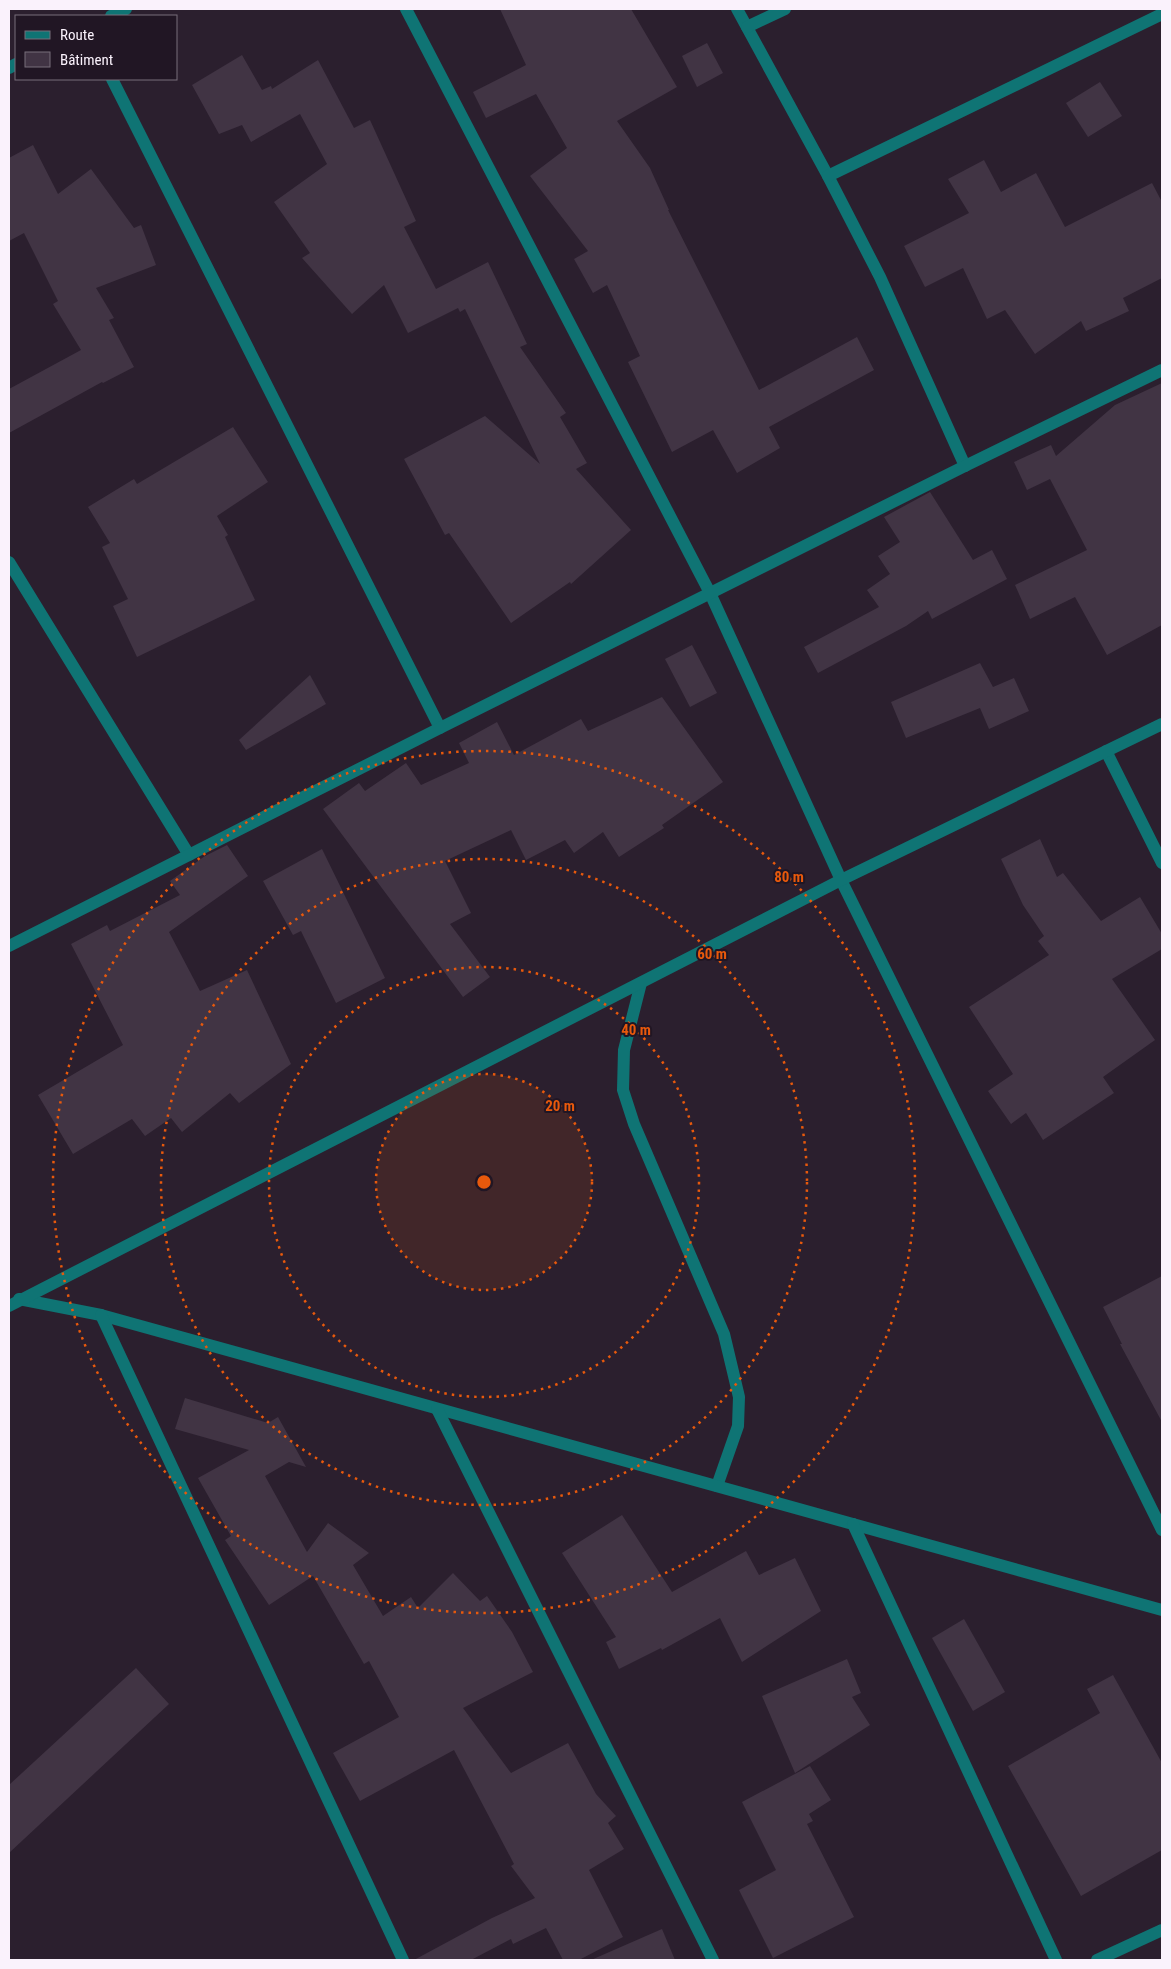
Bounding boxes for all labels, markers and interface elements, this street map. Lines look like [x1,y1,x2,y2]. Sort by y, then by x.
legend [15,15,178,80]
text: Route [60,26,94,44]
text: Bâtiment [60,51,113,69]
text: 80 m [774,868,804,886]
text: 60 m [697,945,727,963]
text: 40 m [621,1021,651,1039]
text: 20 m [545,1097,575,1115]
centre of rings [475,1173,493,1191]

